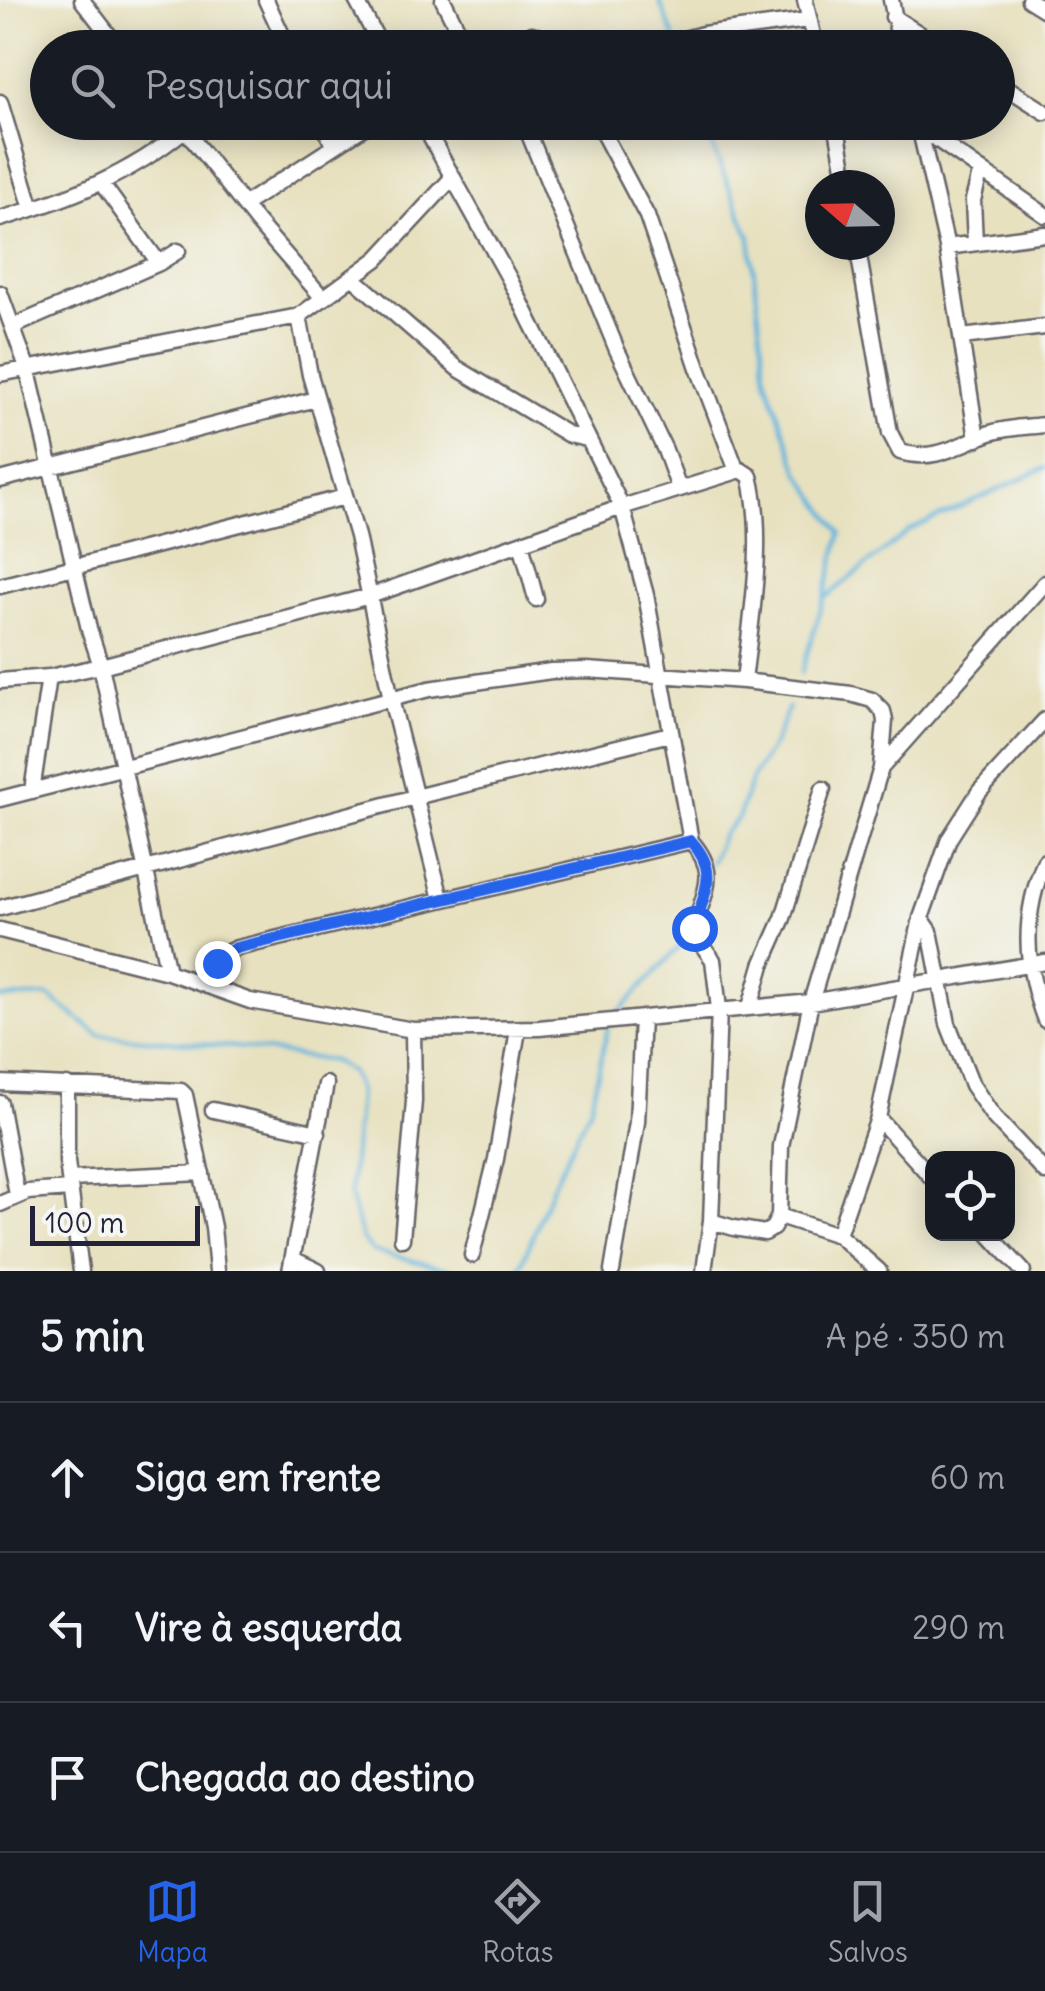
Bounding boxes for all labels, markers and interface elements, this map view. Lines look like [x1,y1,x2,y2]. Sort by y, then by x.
search box [30,30,1015,140]
icon: search [65,58,120,113]
text: Pesquisar aqui [145,62,393,109]
north arrow [805,170,895,260]
route start [672,906,718,952]
route end [195,941,241,987]
map controls [925,1151,1015,1241]
button: locate [925,1151,1015,1241]
scale bar [30,1201,200,1246]
text: 100 m [45,1205,124,1241]
text: 5 min [40,1310,145,1362]
text: A pé · 350 m [826,1316,1005,1357]
icon: ahead [40,1450,95,1505]
text: Siga em frente [135,1454,381,1501]
text: 60 m [930,1457,1005,1498]
icon: left [40,1600,95,1655]
text: Vire à esquerda [135,1604,402,1651]
text: 290 m [912,1607,1005,1648]
icon: arrive [40,1750,95,1805]
text: Chegada ao destino [135,1754,475,1801]
tab: Mapa [137,1874,208,1970]
tab: Rotas [482,1874,553,1970]
tab: Salvos [828,1874,908,1970]

